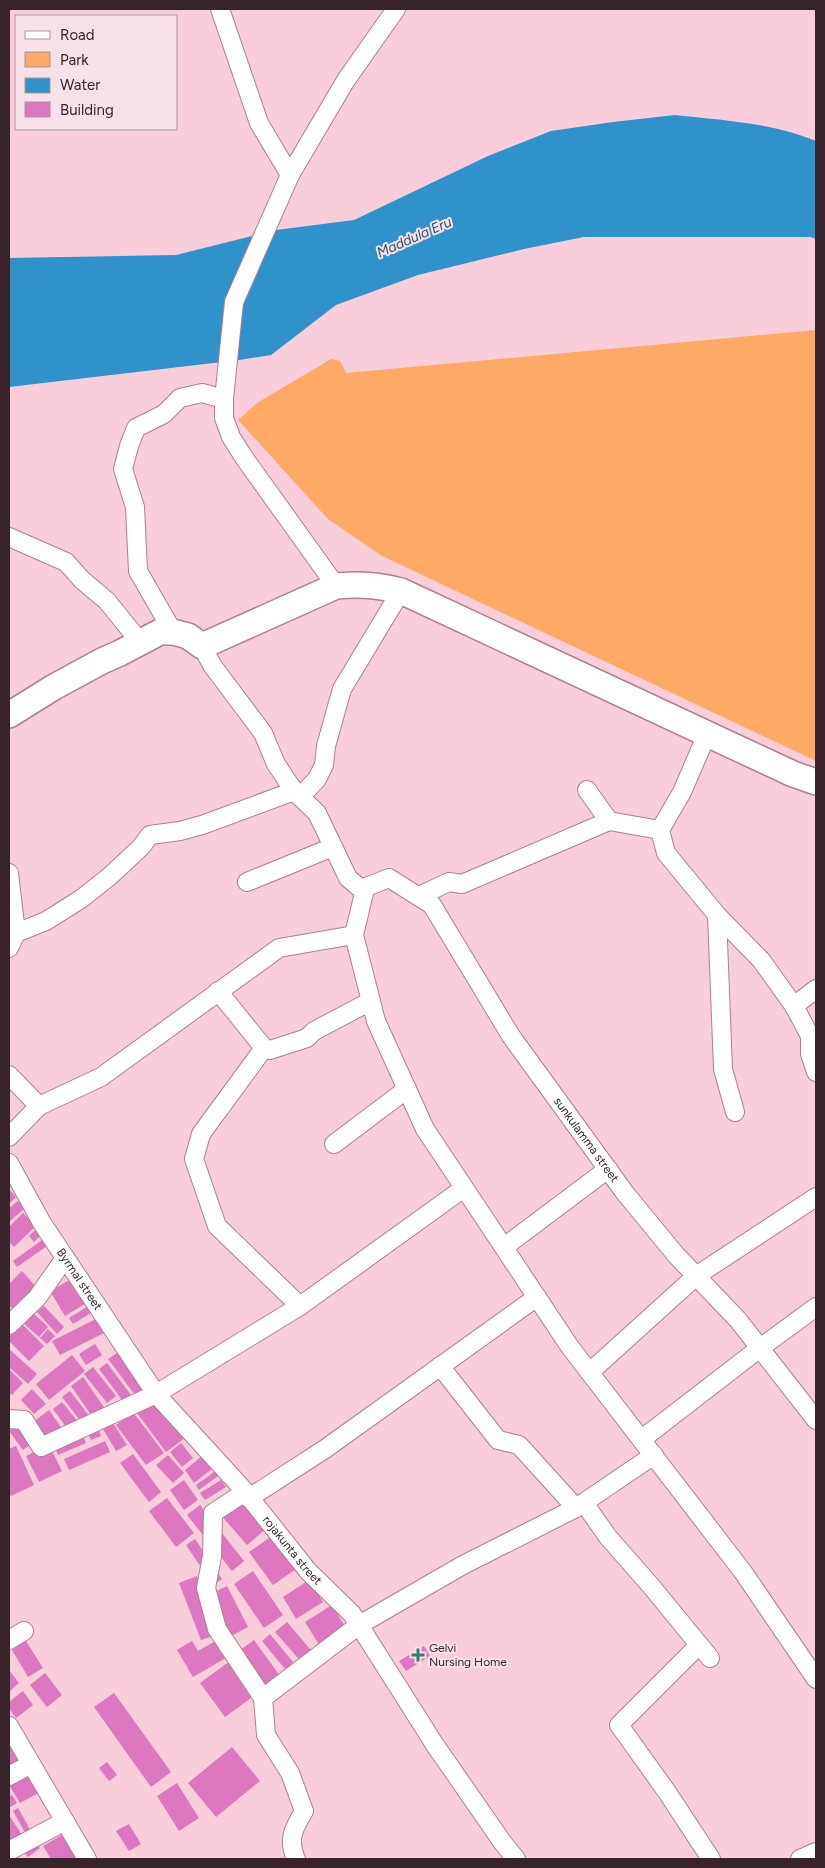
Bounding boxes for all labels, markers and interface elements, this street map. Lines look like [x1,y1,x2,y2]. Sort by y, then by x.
legend [15,15,178,130]
text: Road [60,26,95,44]
text: Park [60,51,89,69]
text: Water [60,76,100,94]
text: Building [60,101,114,119]
water label: Maddula Eru [374,213,454,261]
street label: sunkulamma street [551,1094,622,1185]
street label: Byrmal street [54,1246,105,1313]
street label: rojakunta street [260,1513,325,1588]
place label: Gelvi Nursing Home [429,1641,507,1669]
marker: Gelvi Nursing Home [411,1648,425,1662]

